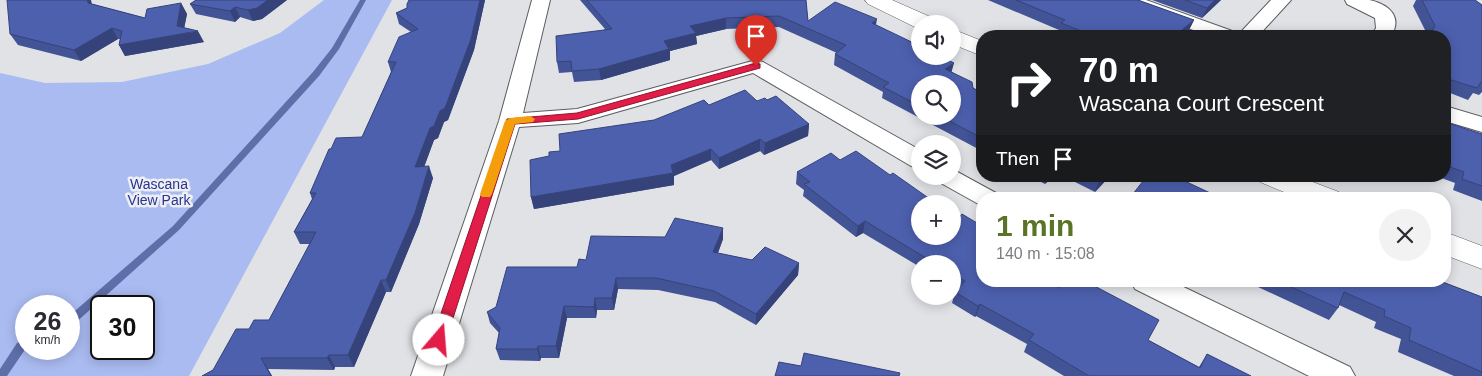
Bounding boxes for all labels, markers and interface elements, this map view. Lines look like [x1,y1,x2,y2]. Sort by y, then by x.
pin [735,15,777,66]
map controls [911,15,961,305]
button: sound [911,15,961,65]
icon: arrive [742,22,770,50]
icon: right [996,50,1061,115]
text: 70 m [1079,50,1159,89]
button: search [911,75,961,125]
text: Wascana Court Crescent [1079,91,1324,116]
button: layers [911,135,961,185]
icon: arrive [1049,145,1077,173]
text: Then [996,148,1039,169]
park label: Wascana View Park [128,176,191,208]
button: + [911,195,961,245]
text: 1 min [996,209,1074,242]
button: close [1379,209,1431,261]
text: 140 m · 15:08 [996,245,1095,262]
button: − [911,255,961,305]
speed limit sign: 30 [90,295,155,360]
text: 26 [34,307,61,335]
position arrow [412,313,464,365]
text: km/h [34,333,61,347]

